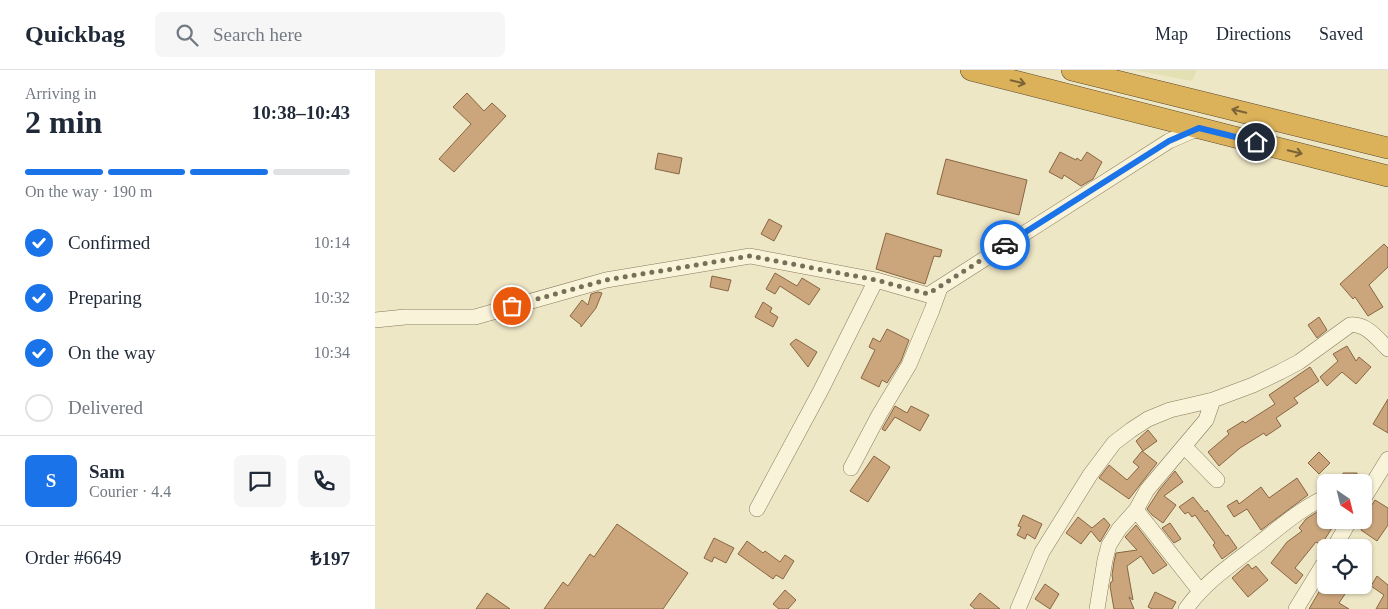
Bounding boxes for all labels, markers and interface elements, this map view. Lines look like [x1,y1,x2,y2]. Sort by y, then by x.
search box [155,12,505,57]
text: Quickbag [25,21,125,47]
icon: search [173,21,201,49]
text: Search here [213,24,302,45]
text: Map [1155,24,1188,44]
text: Directions [1216,24,1291,44]
text: Saved [1319,24,1363,44]
one-way arrow [1010,78,1026,87]
text: Arriving in [25,85,97,102]
text: 10:38–10:43 [252,102,350,123]
text: 2 min [25,104,102,140]
one-way arrow [1231,106,1247,115]
pin [1235,121,1277,163]
icon: home [1242,128,1270,156]
one-way arrow [1286,148,1302,157]
text: On the way · 190 m [25,183,153,200]
courier [980,220,1030,270]
icon: check [25,229,53,257]
icon: car [991,231,1019,259]
text: Confirmed [68,232,150,253]
text: 10:14 [314,234,350,251]
icon: check [25,284,53,312]
pin [491,285,533,327]
text: Preparing [68,287,142,308]
text: 10:32 [314,289,350,306]
icon: bag [498,292,526,320]
icon: check [25,339,53,367]
text: On the way [68,342,156,363]
text: 10:34 [314,344,350,361]
text: Delivered [68,397,143,418]
button: chat [234,455,286,507]
button: phone [298,455,350,507]
text: Sam [89,461,125,482]
text: S [46,470,56,491]
north arrow [1317,474,1373,529]
map controls [1317,474,1372,594]
text: Courier · 4.4 [89,483,171,500]
button: locate [1317,539,1372,594]
text: Order #6649 [25,547,122,568]
text: ₺197 [311,548,350,569]

